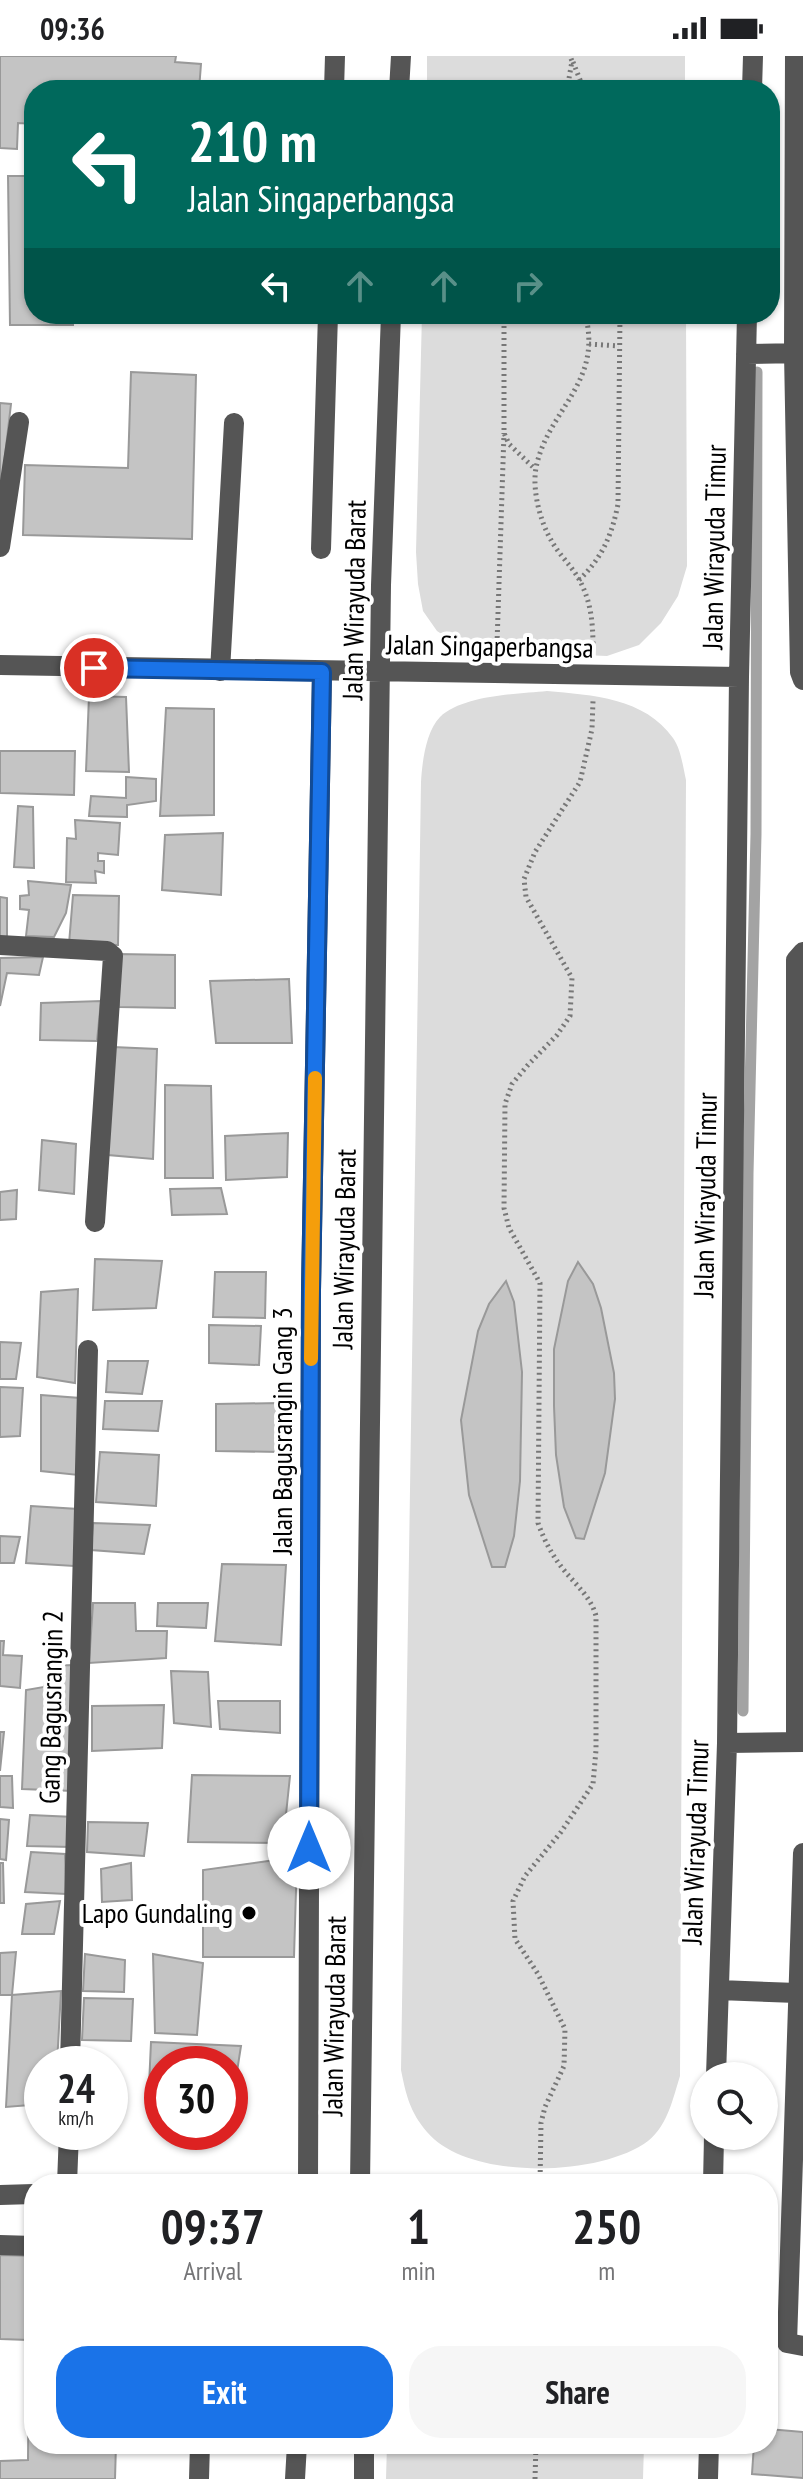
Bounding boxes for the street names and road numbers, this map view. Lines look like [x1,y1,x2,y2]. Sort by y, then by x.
street label: Jalan Wirayuda Timur [693,444,734,651]
street label: Jalan Wirayuda Barat [333,499,374,701]
street label: Jalan Singaperbangsa [385,625,594,666]
street label: Jalan Wirayuda Timur [684,1092,725,1299]
street label: Jalan Wirayuda Barat [323,1148,364,1350]
street label: Jalan Bagusrangin Gang 3 [263,1307,300,1556]
street label: Gang Bagusrangin 2 [30,1610,71,1804]
street label: Jalan Wirayuda Timur [672,1739,717,1946]
street label: Jalan Wirayuda Barat [313,1915,354,2117]

